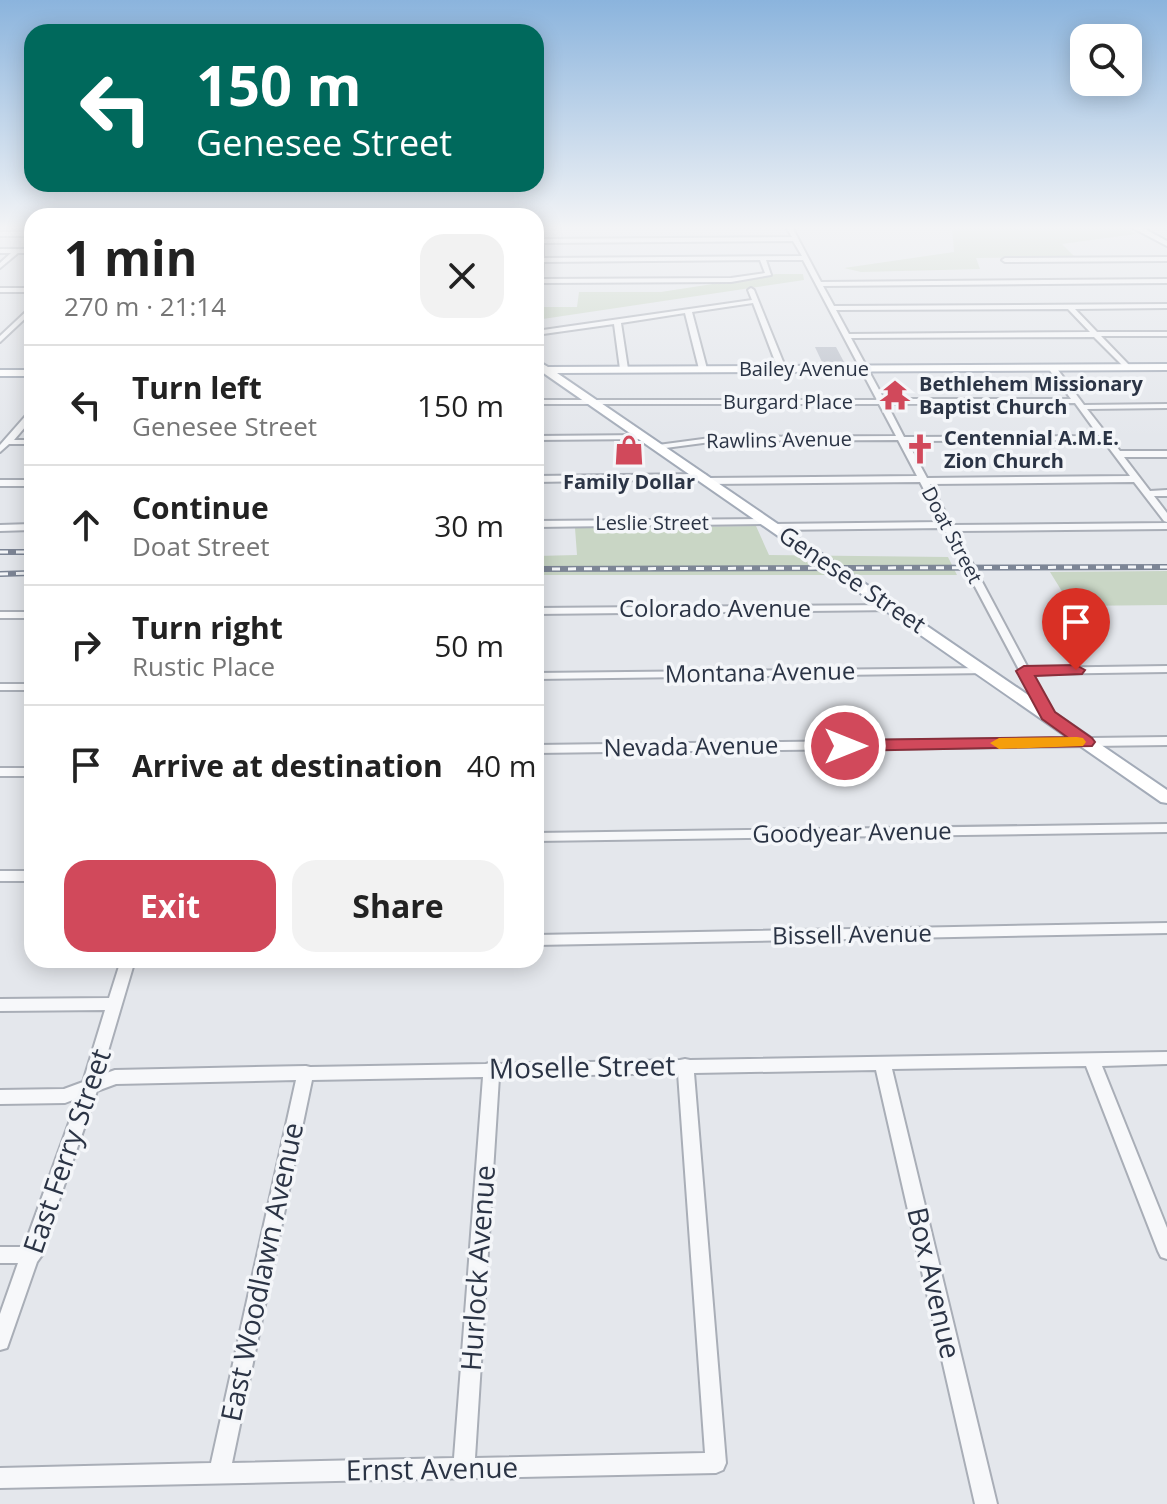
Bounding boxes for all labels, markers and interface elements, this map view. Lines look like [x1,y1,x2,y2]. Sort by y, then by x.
map controls [1070,24,1142,96]
button: search [1070,24,1142,96]
text: 150 m [196,46,362,122]
icon: left [64,56,168,160]
text: Genesee Street [196,118,452,167]
text: 1 min [64,225,197,290]
button: close [420,234,504,318]
text: 270 m · 21:14 [64,288,226,324]
street label: Bailey Avenue [739,355,869,382]
text: Turn left [132,367,262,408]
place label: Bethlehem Missionary Baptist Church [919,370,1143,420]
temple icon: Bethlehem Missionary Baptist Church [878,378,912,412]
icon: left [64,383,108,427]
text: 150 m [417,385,504,426]
street label: Burgard Place [723,388,853,415]
text: Genesee Street [132,408,317,444]
place label: Centennial A.M.E. Zion Church [944,424,1119,474]
street label: Rawlins Avenue [706,425,852,454]
church icon: Centennial A.M.E. Zion Church [903,432,937,466]
shop icon: Family Dollar [612,433,646,467]
place label: Family Dollar [563,468,695,495]
street label: Doat Street [916,482,989,588]
text: Continue [132,487,269,528]
icon: ahead [64,503,108,547]
text: 30 m [434,505,504,546]
street label: Leslie Street [595,509,709,536]
street label: Genesee Street [773,517,933,640]
text: Doat Street [132,528,270,564]
pin [1042,588,1110,670]
street label: Colorado Avenue [619,591,811,624]
icon: arrive [1054,600,1098,644]
text: Turn right [132,607,283,648]
icon: right [64,623,108,667]
text: 50 m [434,625,504,666]
text: Rustic Place [132,648,275,684]
street label: Montana Avenue [664,653,855,690]
position arrow [803,704,887,788]
street label: Nevada Avenue [603,727,779,764]
icon: arrive [64,743,108,787]
text: Arrive at destination [132,745,443,786]
text: 40 m [467,745,537,786]
street label: Goodyear Avenue [752,813,952,850]
button: Exit [64,860,276,952]
button: Share [292,860,504,952]
street label: Bissell Avenue [772,916,932,951]
street label: East Ferry Street [13,1043,119,1258]
street label: Moselle Street [488,1045,676,1087]
street label: East Woodlawn Avenue [211,1119,311,1425]
street label: Hurlock Avenue [451,1164,503,1372]
street label: Box Avenue [899,1203,971,1362]
street label: Ernst Avenue [346,1447,518,1489]

